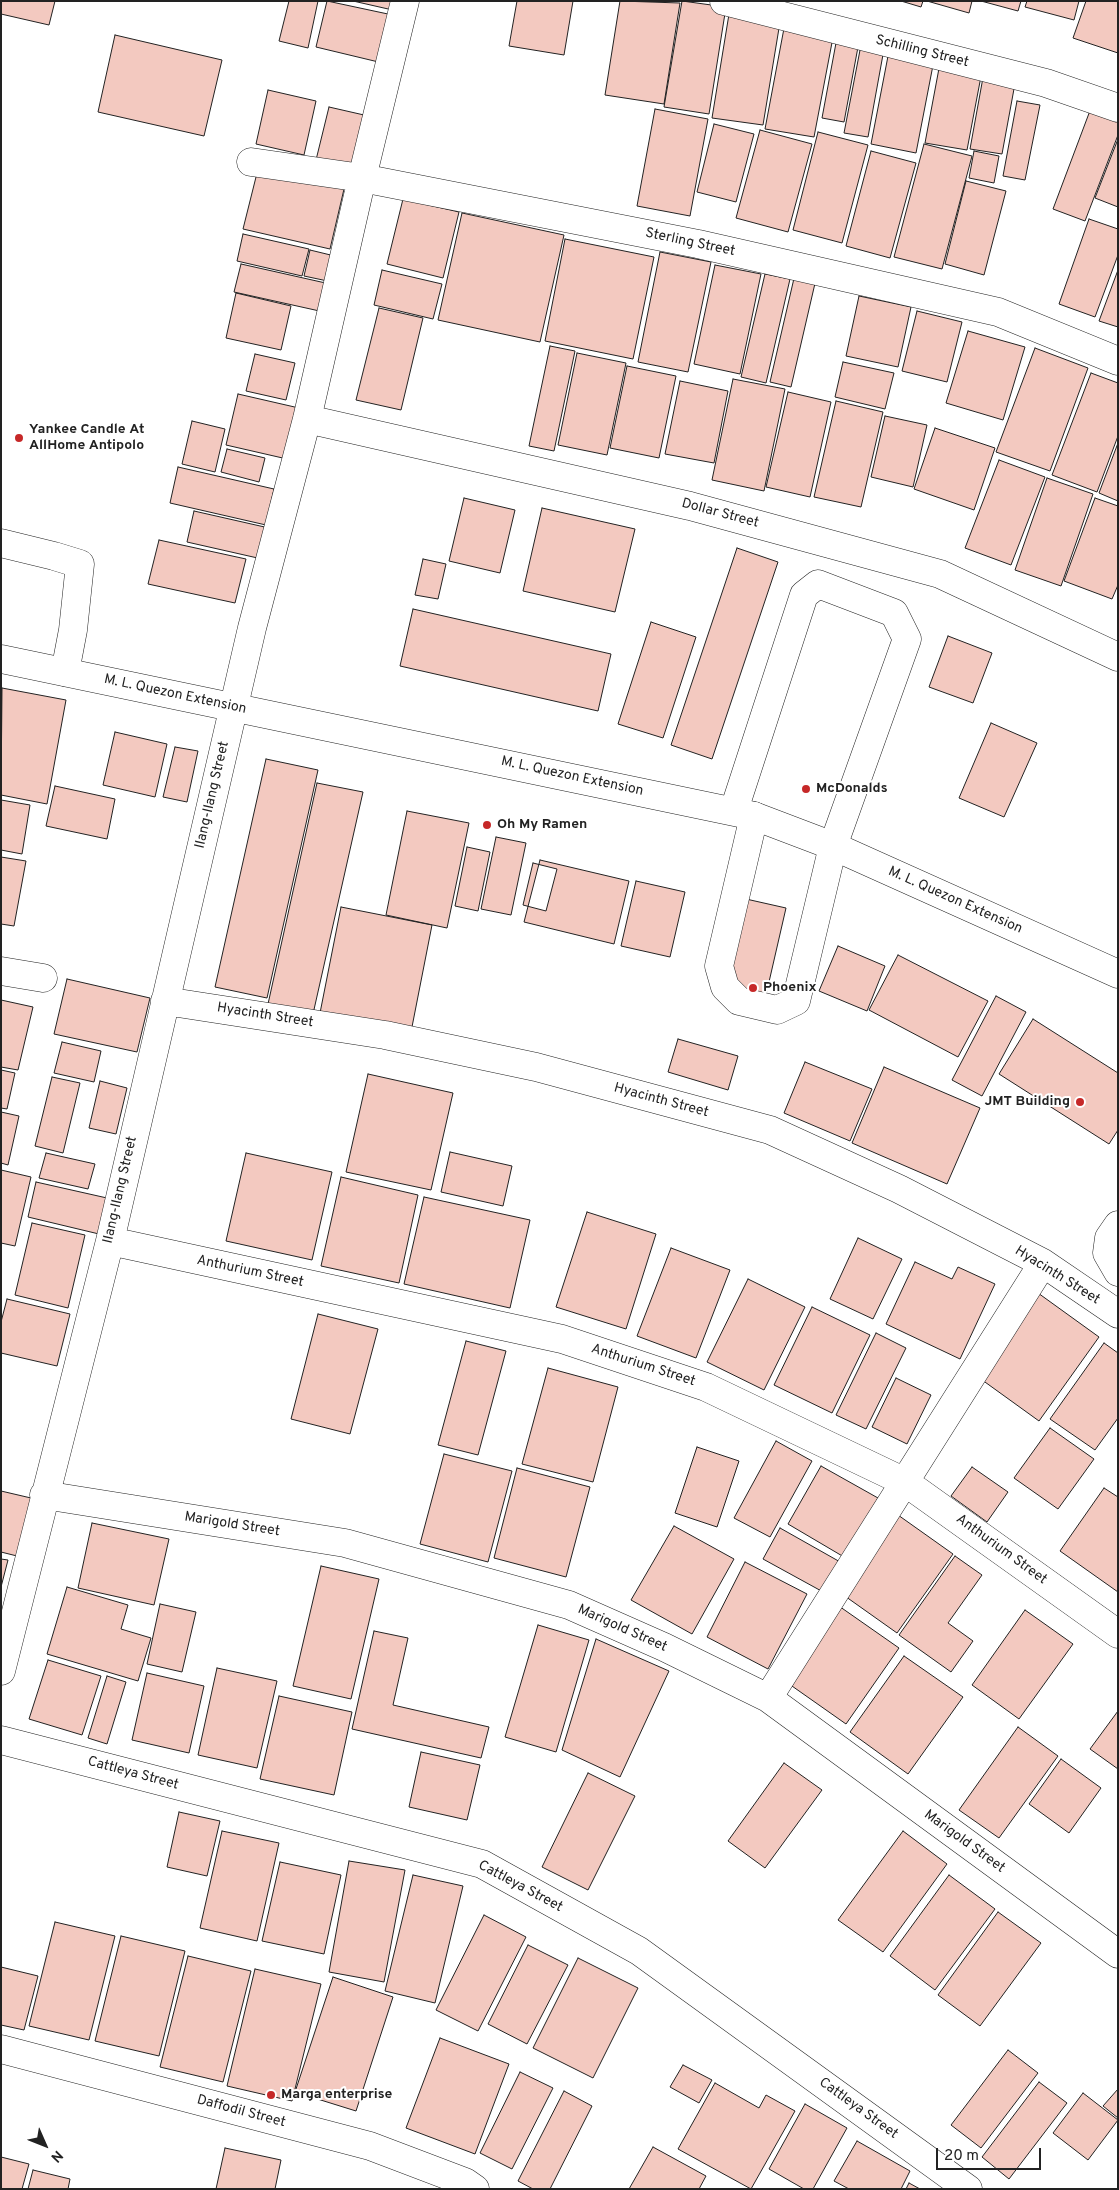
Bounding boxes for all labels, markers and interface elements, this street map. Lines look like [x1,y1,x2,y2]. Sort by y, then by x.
street label: Schilling Street [874,32,970,72]
street label: Sterling Street [644,225,736,261]
place label: Yankee Candle At AllHome Antipolo [29,422,144,454]
marker: Yankee Candle At AllHome Antipolo [13,432,25,444]
street label: Dollar Street [679,496,761,532]
street label: M. L. Quezon Extension [102,672,248,718]
street label: Ilang-Ilang Street [192,740,234,850]
street label: M. L. Quezon Extension [499,754,645,800]
place label: McDonalds [816,781,888,797]
marker: McDonalds [800,783,812,795]
place label: Oh My Ramen [497,817,587,833]
marker: Oh My Ramen [481,819,493,831]
street label: M. L. Quezon Extension [885,864,1025,938]
place label: Phoenix [763,980,816,996]
marker: Phoenix [747,982,759,994]
street label: Hyacinth Street [216,1000,314,1032]
street label: Hyacinth Street [612,1080,710,1122]
place label: JMT Building [985,1094,1070,1110]
marker: JMT Building [1074,1096,1086,1108]
street label: Ilang-Ilang Street [100,1135,142,1245]
street label: Hyacinth Street [1011,1243,1103,1309]
street label: Anthurium Street [195,1252,305,1292]
street label: Anthurium Street [589,1341,697,1391]
street label: Marigold Street [183,1509,281,1541]
street label: Anthurium Street [952,1511,1050,1589]
street label: Marigold Street [575,1602,669,1656]
street label: Cattleya Street [86,1754,180,1794]
street label: Marigold Street [920,1807,1008,1877]
street label: Cattleya Street [475,1858,565,1916]
street label: Cattleya Street [815,2075,901,2143]
place label: Marga enterprise [281,2087,392,2103]
marker: Marga enterprise [265,2089,277,2101]
street label: Daffodil Street [195,2092,287,2132]
north arrow [20,2120,70,2170]
scale bar [939,2138,1044,2170]
text: N [47,2146,66,2165]
text: 20 m [944,2147,979,2166]

